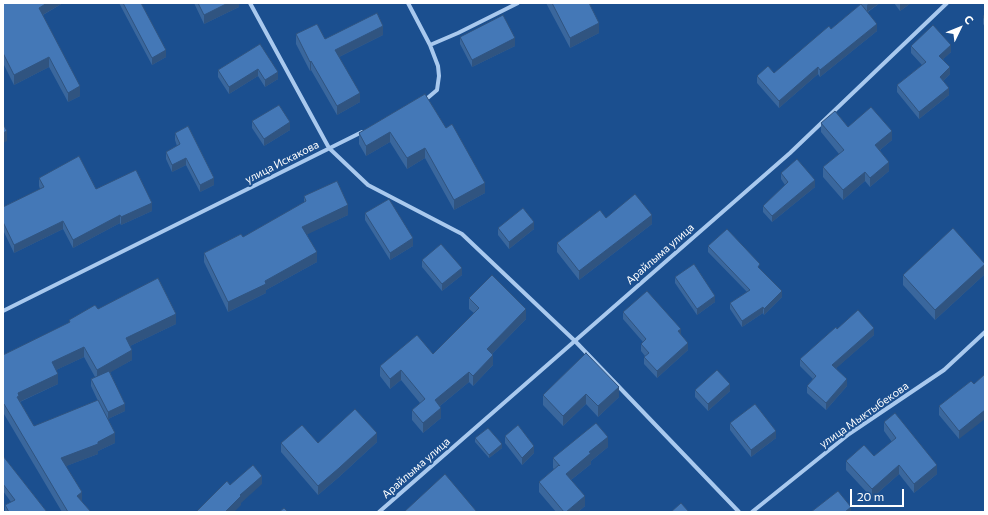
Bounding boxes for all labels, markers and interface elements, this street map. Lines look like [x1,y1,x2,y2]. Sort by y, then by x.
north arrow [940,8,980,48]
text: С [962,12,976,27]
street label: улица Искакова [243,138,321,186]
street label: Арайлыма улица [623,221,697,287]
street label: улица Мыктыбекова [817,379,911,451]
street label: Арайлыма улица [379,435,453,501]
scale bar [852,481,906,507]
text: 20 m [857,489,884,503]

